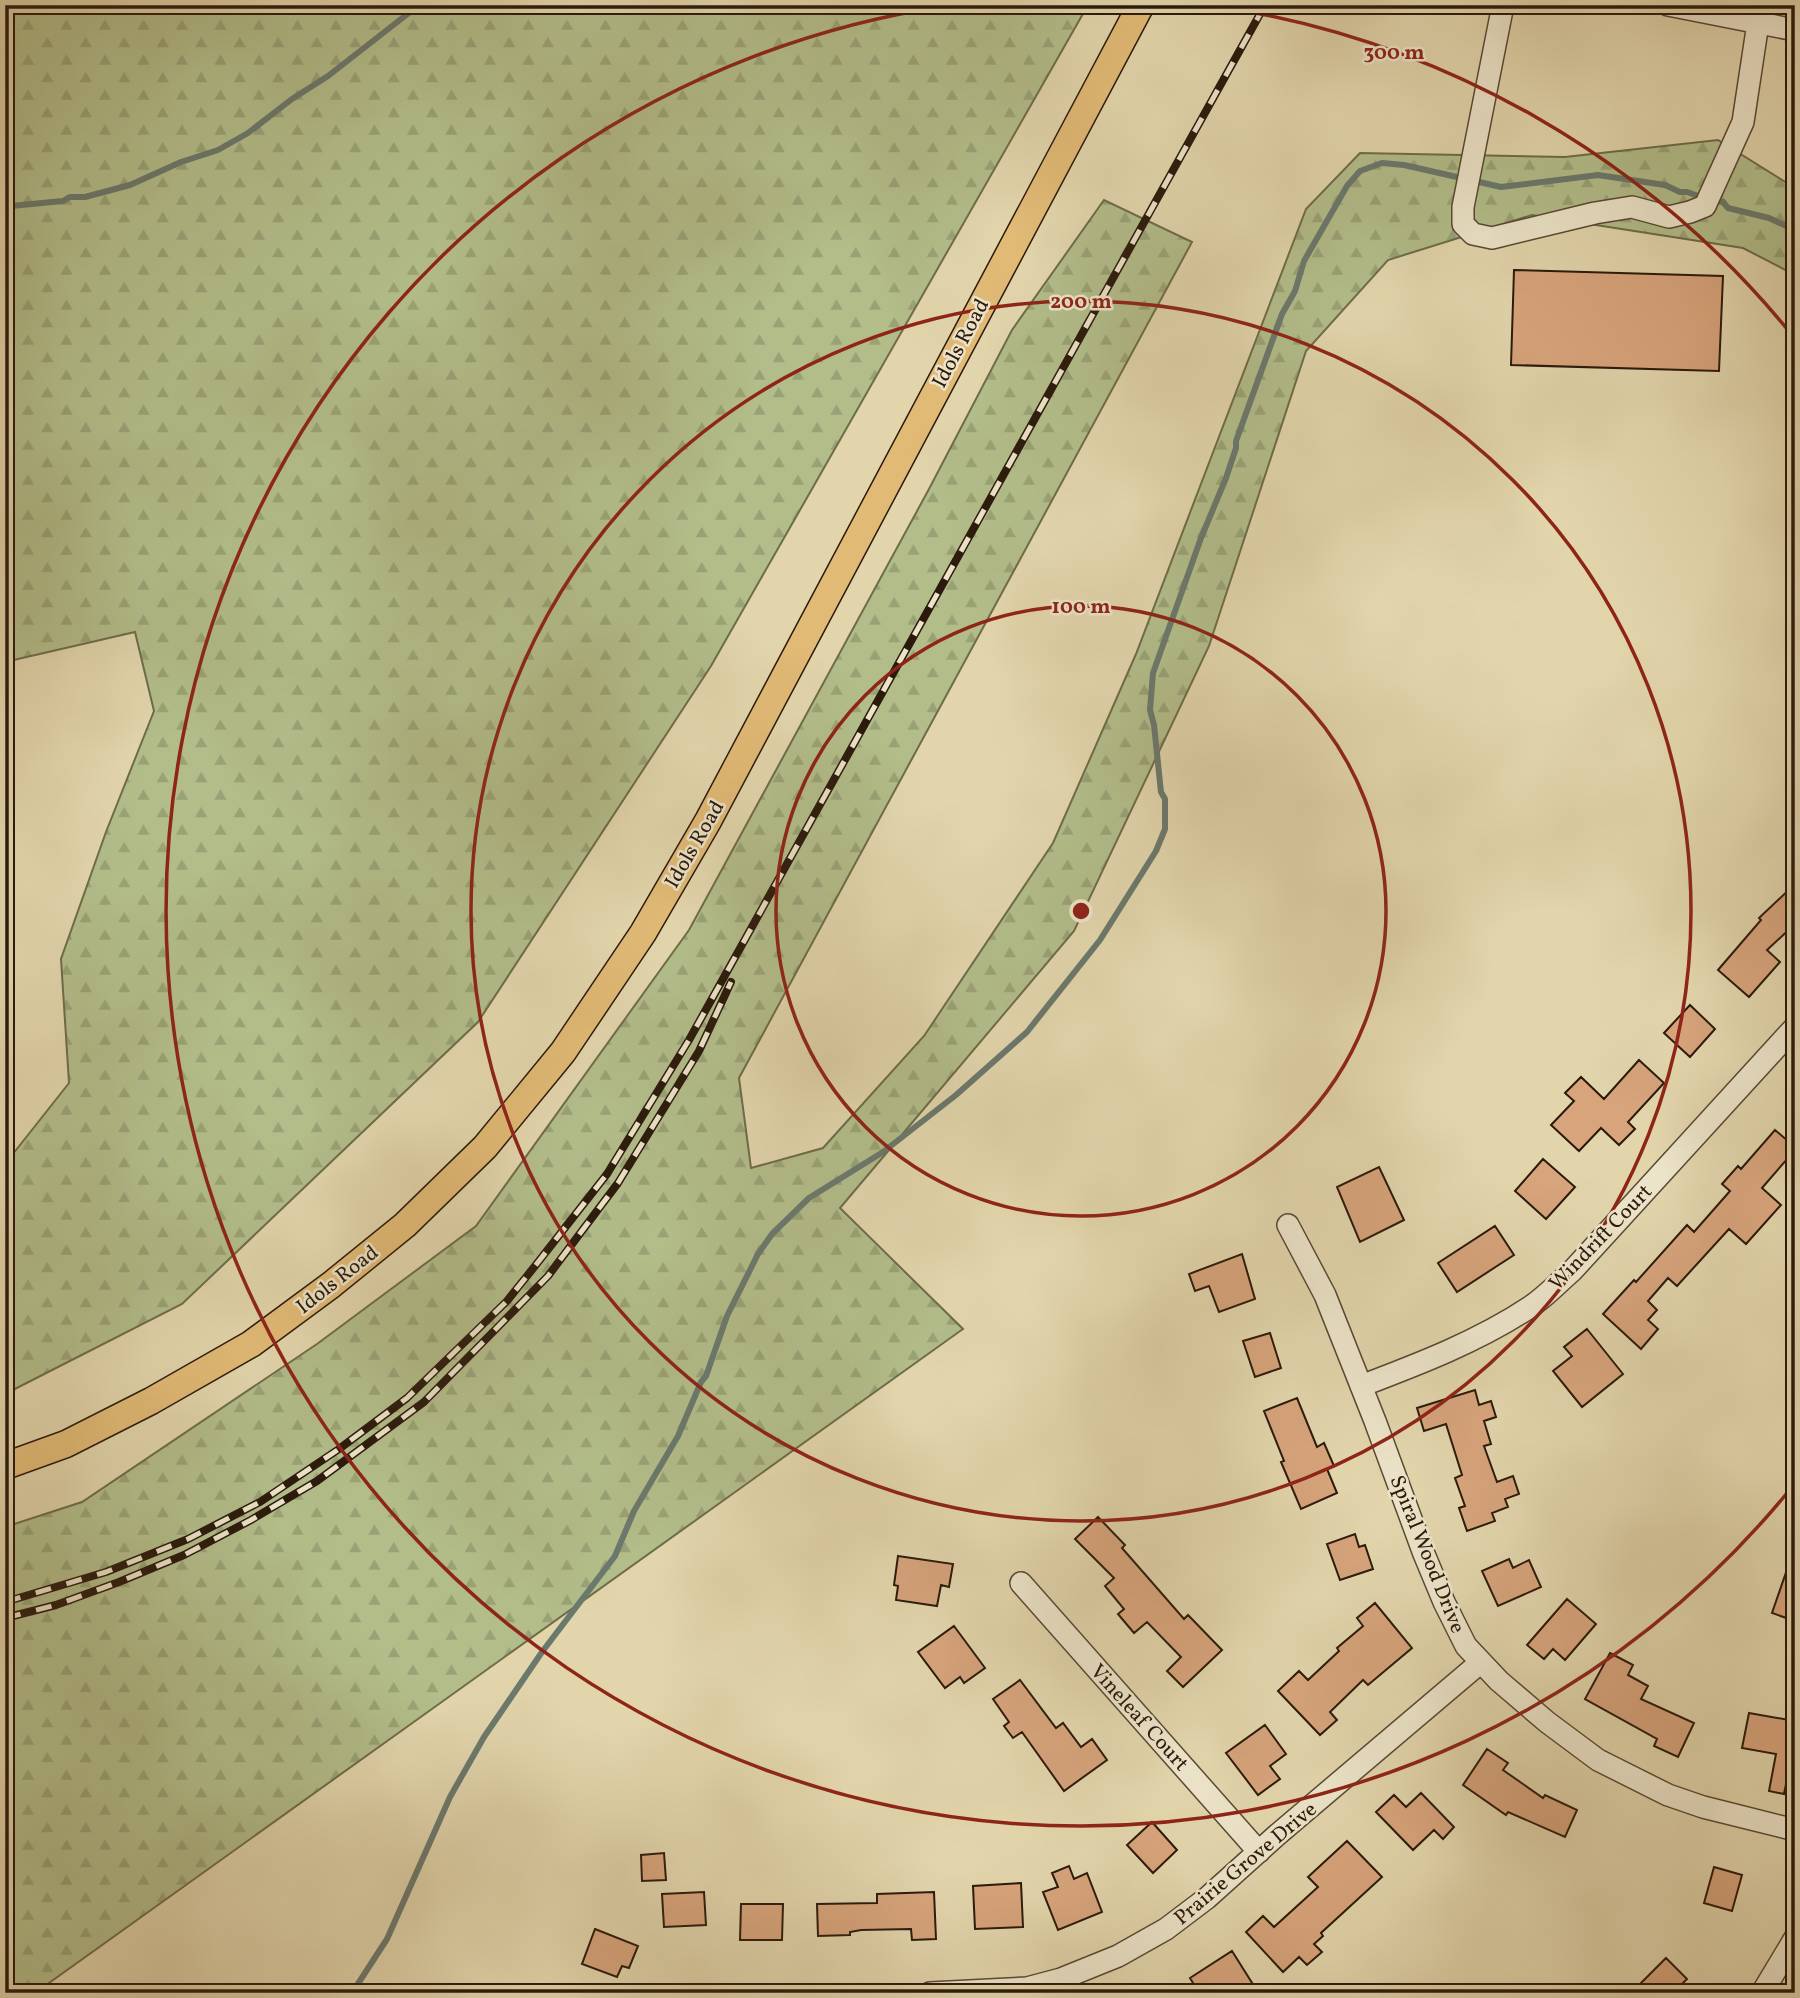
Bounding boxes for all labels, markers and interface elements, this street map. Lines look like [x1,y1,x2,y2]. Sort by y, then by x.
text: 300 m [1364,39,1424,68]
text: 200 m [1050,288,1112,317]
street label: Idols Road [926,294,997,393]
text: 100 m [1051,593,1111,622]
street label: Idols Road [658,795,732,894]
centre of rings [1069,899,1093,923]
street label: Windrift Court [1543,1178,1659,1298]
street label: Idols Road [291,1239,385,1322]
street label: Spiral Wood Drive [1382,1471,1472,1638]
street label: Vineleaf Court [1083,1658,1195,1778]
street label: Prairie Grove Drive [1168,1796,1324,1933]

